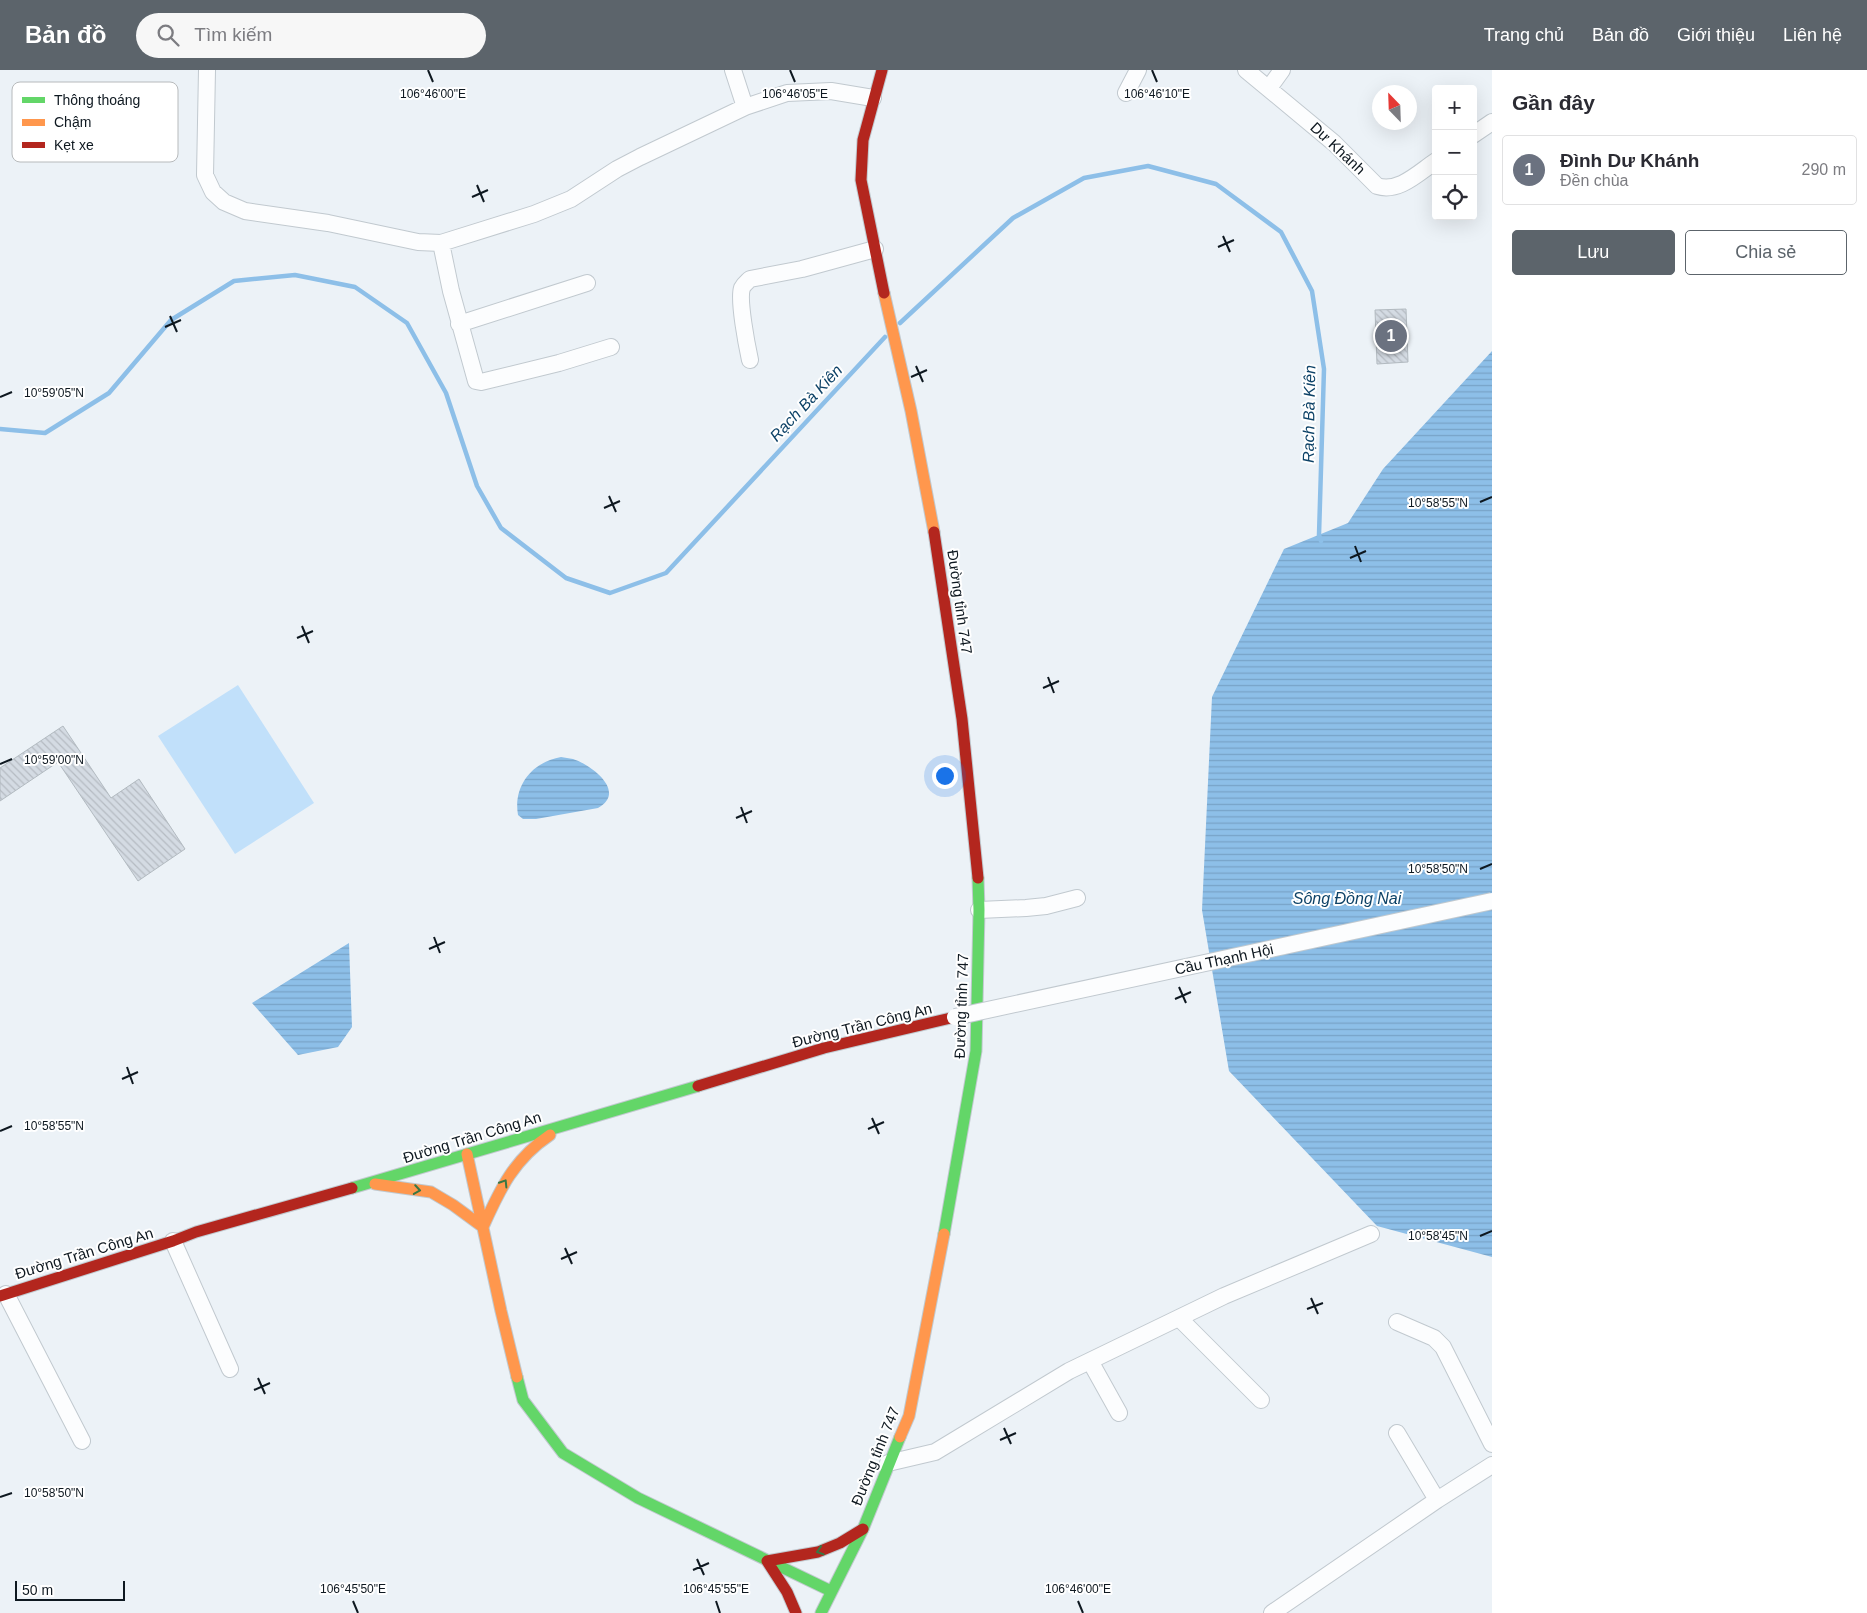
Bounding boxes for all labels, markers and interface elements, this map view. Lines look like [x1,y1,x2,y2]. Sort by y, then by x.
search box [136,13,486,58]
text: Bản đồ [25,21,106,48]
icon: search [154,21,182,49]
text: Tìm kiếm [194,24,272,45]
text: Trang chủ [1484,25,1564,45]
text: Bản đồ [1592,25,1649,45]
text: Giới thiệu [1677,25,1755,45]
text: Liên hệ [1783,25,1842,45]
legend [12,82,178,162]
north arrow [1372,85,1417,130]
map controls [1432,85,1477,220]
button: + [1432,85,1477,130]
text: 106°46'00"E [400,87,466,101]
text: 106°46'05"E [762,87,828,101]
text: 106°46'10"E [1124,87,1190,101]
text: Gần đây [1512,91,1595,114]
text: Thông thoáng [54,92,140,108]
text: Chậm [54,114,91,130]
street label: Dư Khánh [1307,118,1369,178]
button: − [1432,130,1477,175]
text: Kẹt xe [54,137,94,153]
text: Đình Dư Khánh [1560,150,1699,171]
text: 1 [1525,161,1533,178]
text: 290 m [1802,161,1846,178]
text: Đền chùa [1560,172,1629,189]
button: locate [1432,175,1477,220]
button: Lưu [1512,230,1675,275]
button: Chia sẻ [1685,230,1847,275]
pin: 1 [1375,317,1407,355]
water label: Rạch Bà Kiên [766,361,846,445]
water label: Rạch Bà Kiên [1300,365,1318,463]
text: 10°59'05"N [24,386,84,400]
text: 10°58'55"N [1408,496,1468,510]
street label: Đường tỉnh 747 [944,549,976,655]
text: 10°59'00"N [24,753,84,767]
your location [932,763,958,789]
text: 10°58'50"N [1408,862,1468,876]
water label: Sông Đồng Nai [1293,890,1402,907]
street label: Cầu Thạnh Hội [1173,940,1275,978]
street label: Đường tỉnh 747 [951,953,971,1059]
street label: Đường Trần Công An [790,999,934,1051]
street label: Đường Trần Công An [401,1108,543,1166]
text: 10°58'55"N [24,1119,84,1133]
one-way arrow [497,1180,507,1189]
one-way arrow [413,1185,422,1195]
street label: Đường Trần Công An [13,1224,155,1282]
text: 10°58'45"N [1408,1229,1468,1243]
street label: Đường tỉnh 747 [847,1404,903,1508]
text: 10°58'50"N [24,1486,84,1500]
one-way arrow [816,1545,825,1555]
scale bar [15,1578,125,1601]
text: 50 m [22,1582,53,1598]
text: 106°45'50"E [320,1582,386,1596]
text: 106°45'55"E [683,1582,749,1596]
text: 106°46'00"E [1045,1582,1111,1596]

